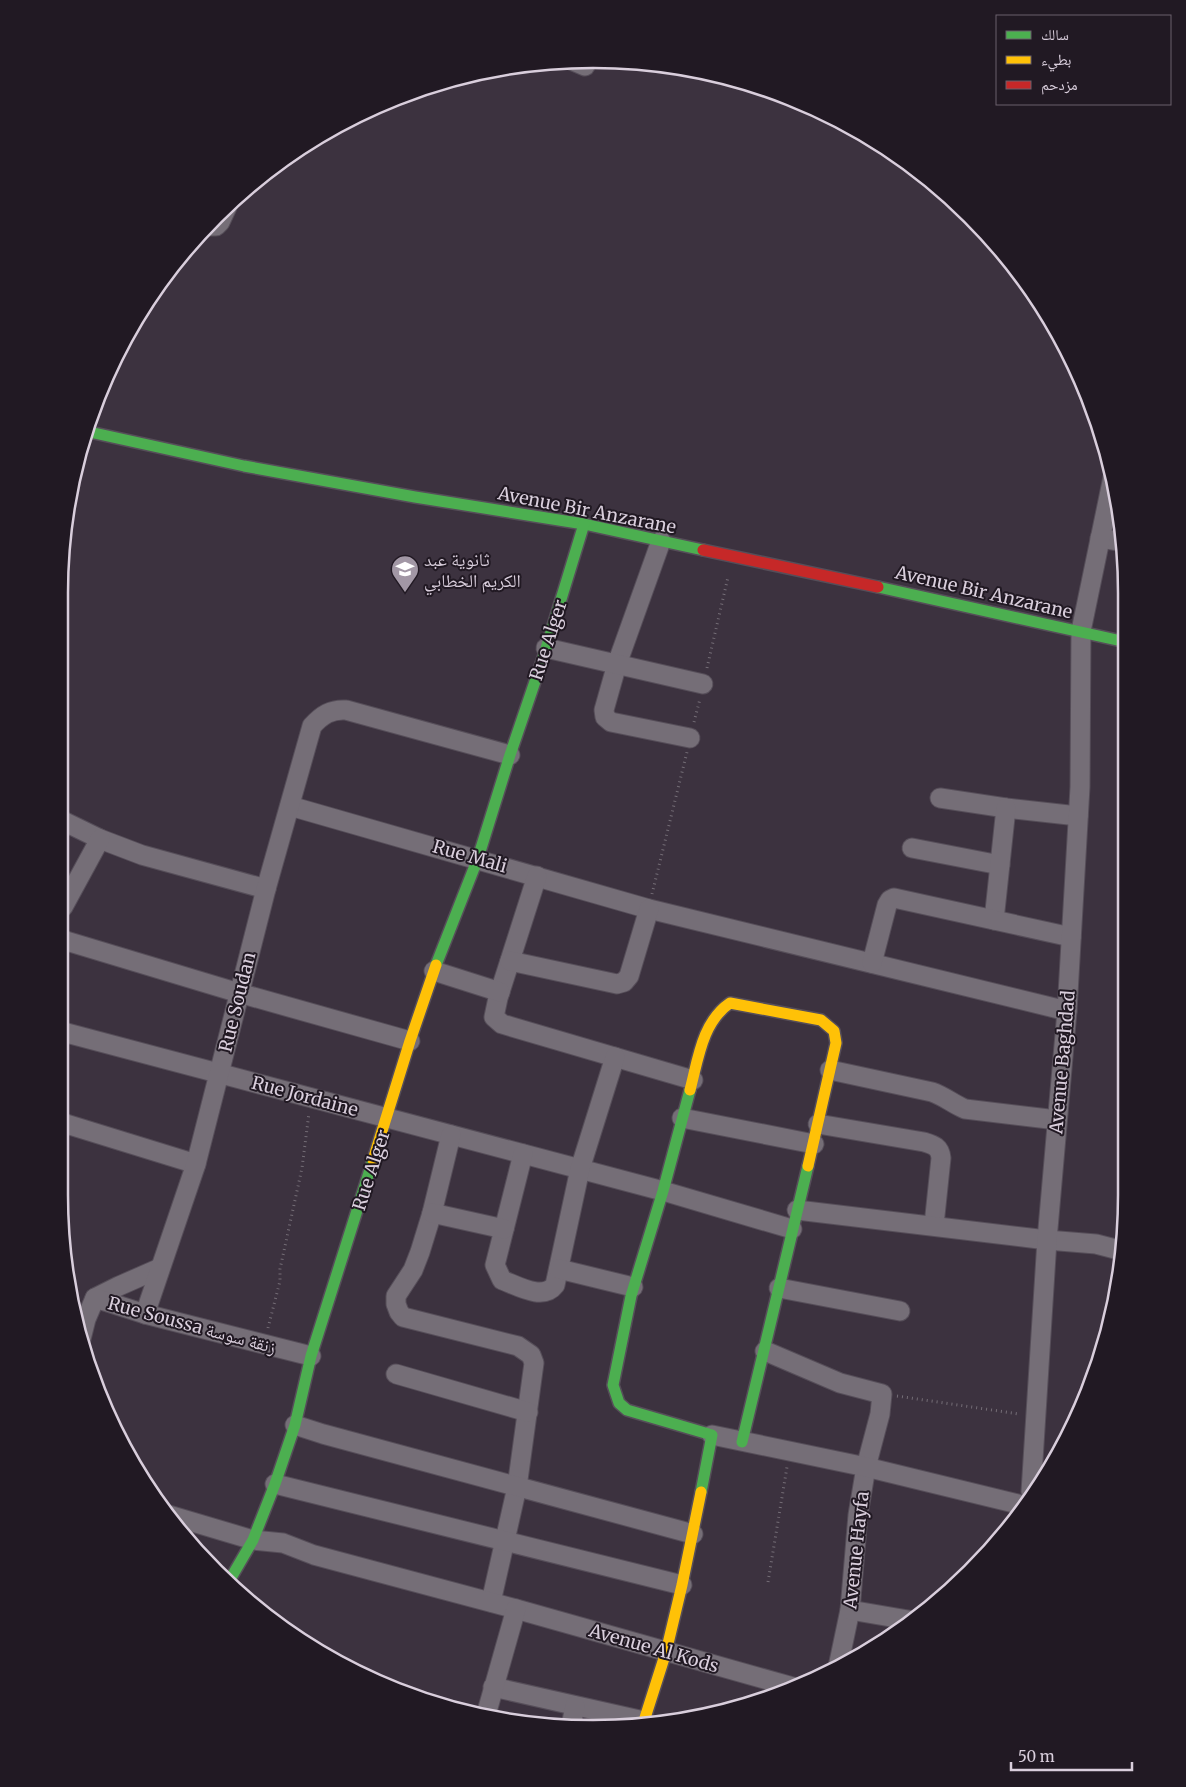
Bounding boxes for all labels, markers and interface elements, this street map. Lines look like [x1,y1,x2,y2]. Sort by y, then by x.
legend [996,15,1171,105]
text: سالك [1041,25,1069,44]
text: بطيء [1041,50,1071,72]
text: مزدحم [1041,75,1078,95]
street label: Avenue Bir Anzarane [495,481,678,539]
place label: ثانوية عبد الكريم الخطابي [424,548,521,595]
school or university icon: ثانوية عبد الكريم الخطابي [390,554,420,593]
street label: Avenue Bir Anzarane [892,560,1075,624]
street label: Rue Alger [524,597,572,683]
street label: Rue Mali [430,834,510,878]
street label: Rue Soudan [213,950,261,1054]
street label: Avenue Baghdad [1044,989,1080,1136]
street label: Rue Jordaine [249,1071,361,1121]
street label: Rue Alger [347,1127,395,1213]
street label: Rue Soussa زنقة سوسة [105,1291,279,1359]
street label: Avenue Hayfa [838,1490,874,1611]
street label: Avenue Al Kods [586,1618,721,1678]
scale bar [1011,1740,1132,1772]
text: 50 m [1018,1747,1055,1766]

